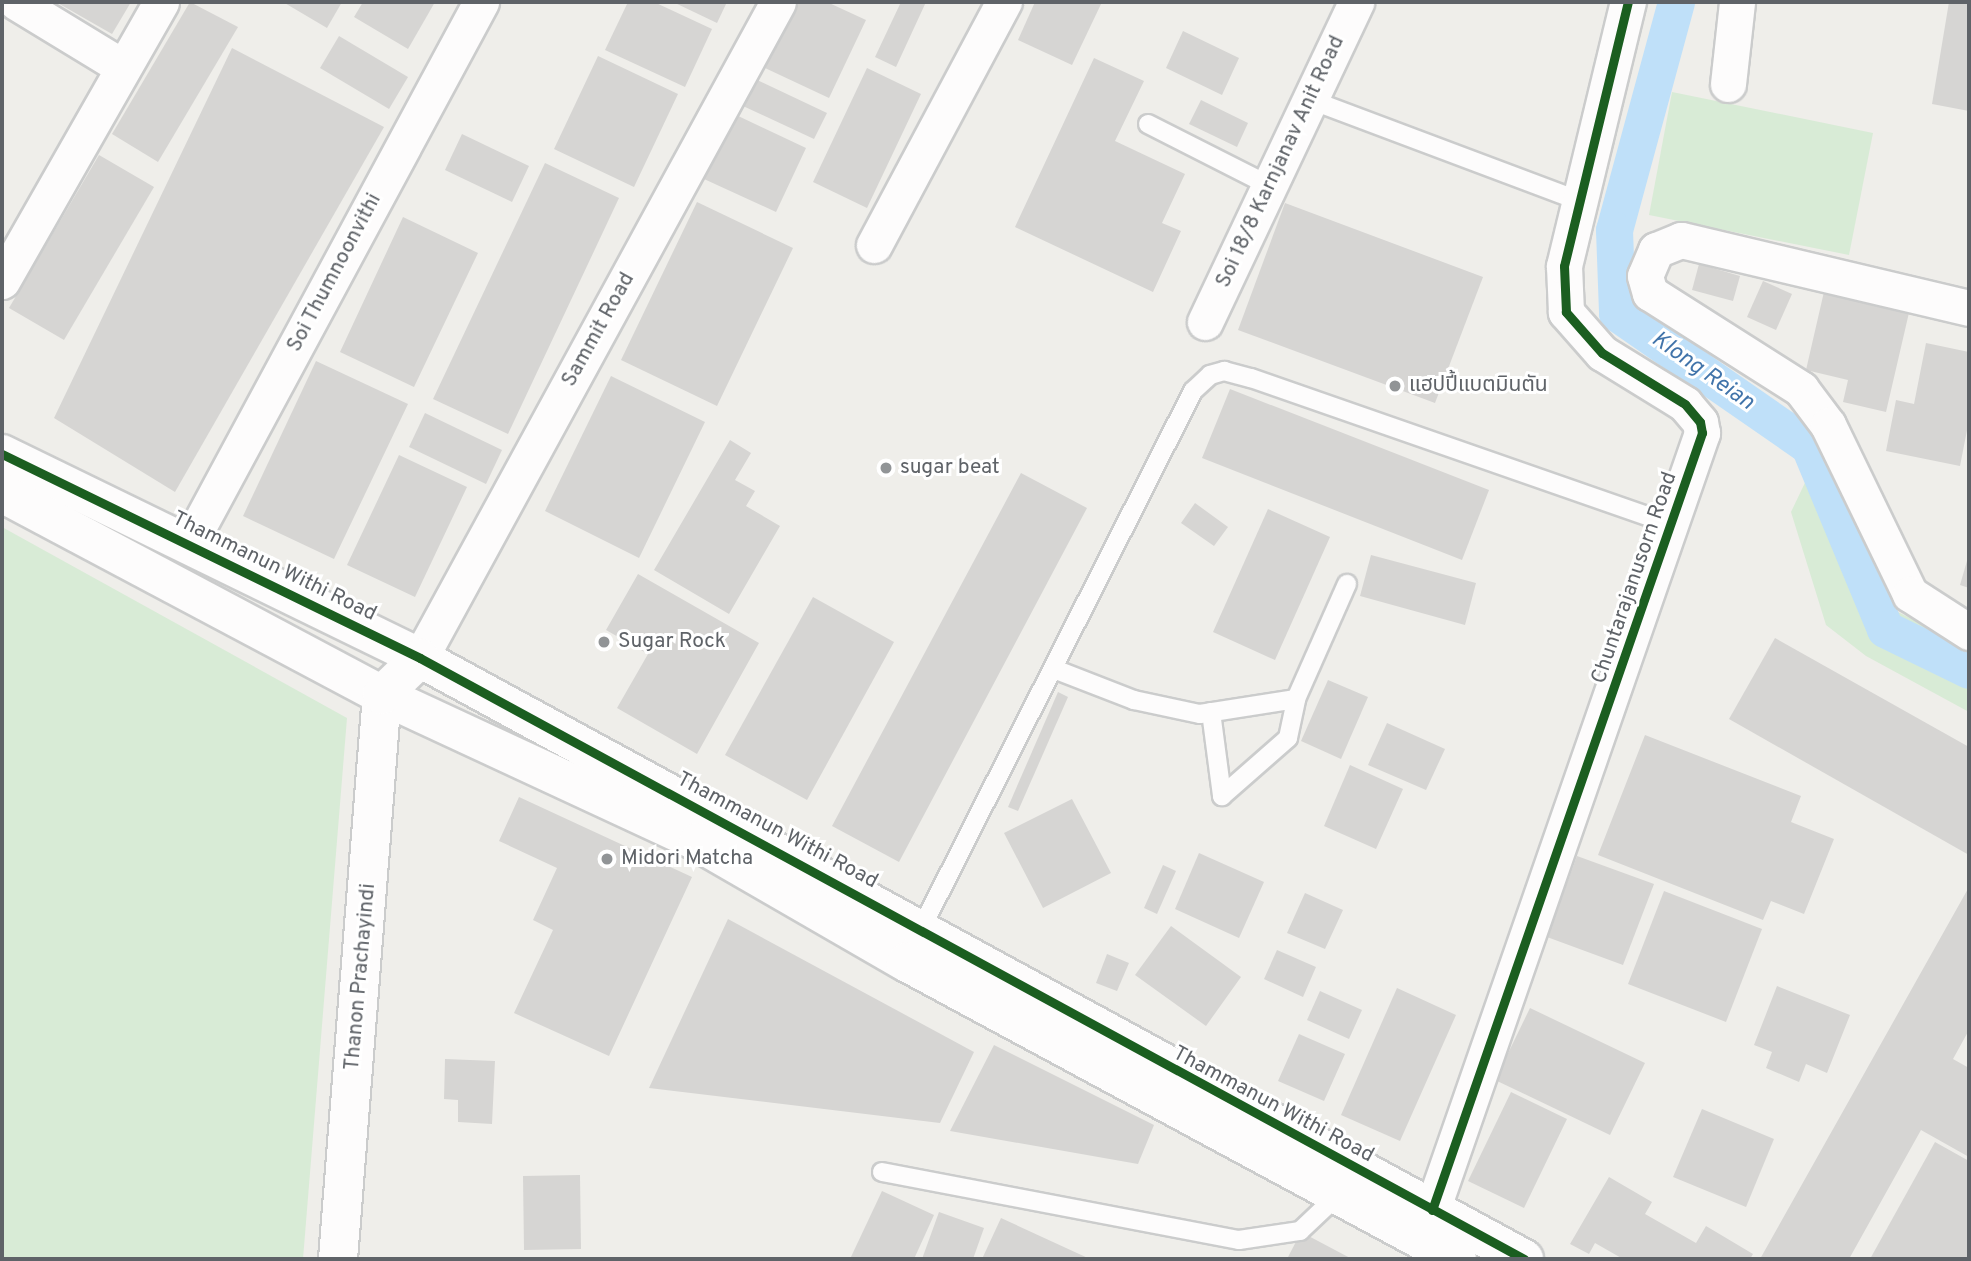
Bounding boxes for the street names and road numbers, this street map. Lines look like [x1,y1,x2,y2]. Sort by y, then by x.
street label: Soi 18/8 Karnjanav Anit Road [1211,32,1351,292]
street label: Soi Thumnoonvithi [282,189,388,357]
street label: Sammit Road [557,269,641,391]
street label: Chuntarajanusorn Road [1587,469,1683,687]
street label: Thammanun Withi Road [168,506,380,628]
street label: Thammanun Withi Road [672,767,882,895]
street label: Thanon Prachayindi [340,883,382,1071]
street label: Thammanun Withi Road [1168,1041,1378,1169]

